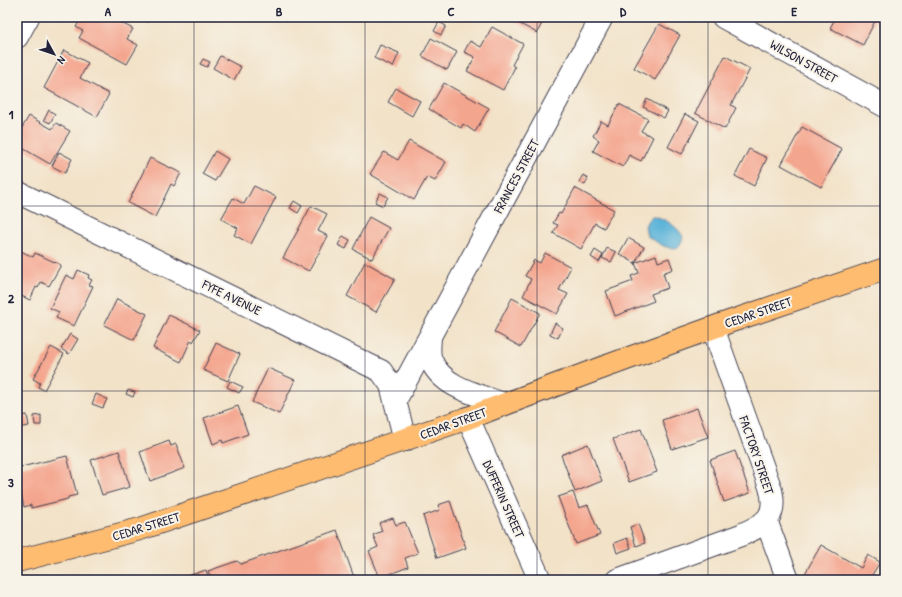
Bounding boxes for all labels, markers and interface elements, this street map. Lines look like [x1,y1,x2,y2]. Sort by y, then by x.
text: A [105,2,112,20]
text: B [276,2,283,20]
text: C [447,2,455,20]
text: D [620,2,627,20]
text: E [791,2,797,20]
north arrow [34,34,74,74]
street label: WILSON STREET [767,35,842,87]
text: N [54,54,69,67]
text: 1 [9,105,14,123]
street label: FRANCES STREET [488,135,543,217]
street label: FYFE AVENUE [199,275,265,319]
text: 2 [8,289,15,307]
street label: CEDAR STREET [722,292,795,332]
street label: CEDAR STREET [417,402,490,443]
street label: FACTORY STREET [735,412,779,497]
street label: DUFFERIN STREET [479,457,530,542]
text: 3 [8,473,14,491]
street label: CEDAR STREET [110,507,183,545]

